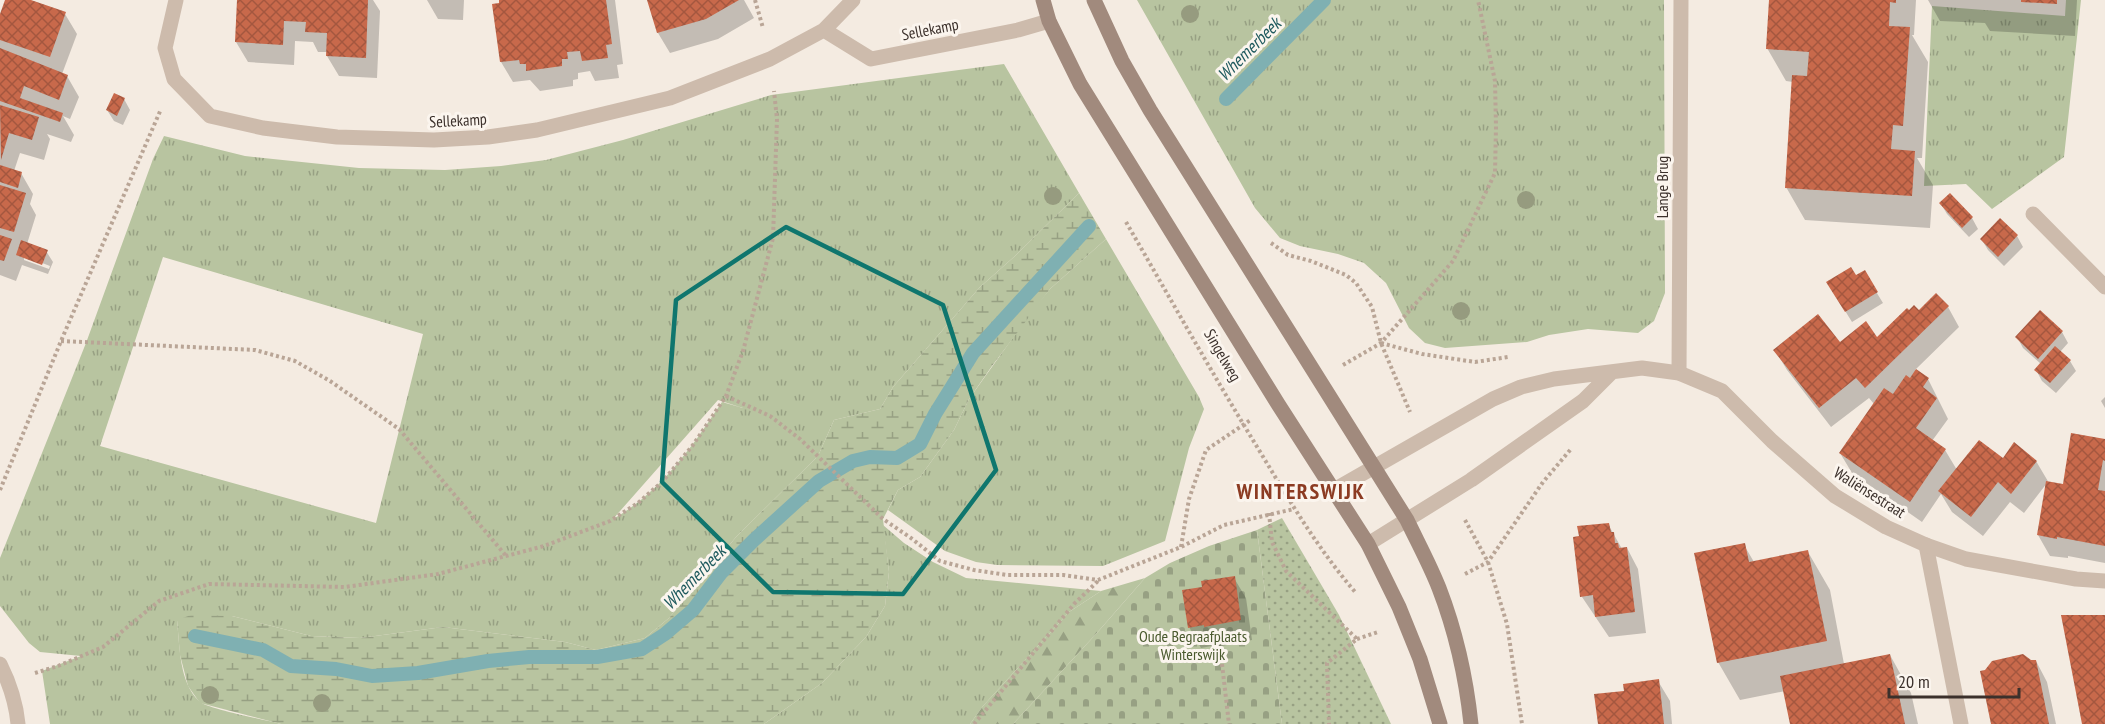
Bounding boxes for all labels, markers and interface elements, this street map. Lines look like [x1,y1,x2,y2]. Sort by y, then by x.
water label: Whemerbeek [1212,11,1287,86]
street label: Sellekamp [900,14,960,44]
street label: Sellekamp [429,109,487,131]
street label: Lange Brug [1652,156,1672,218]
street label: Singelweg [1200,325,1246,385]
street label: Waliënsestraat [1830,462,1910,522]
district label: WINTERSWIJK [1236,477,1365,505]
water label: Whemerbeek [658,538,732,614]
park label: Oude Begraafplaats Winterswijk [1139,626,1247,664]
scale bar [1889,661,2020,699]
text: 20 m [1898,670,1930,693]

